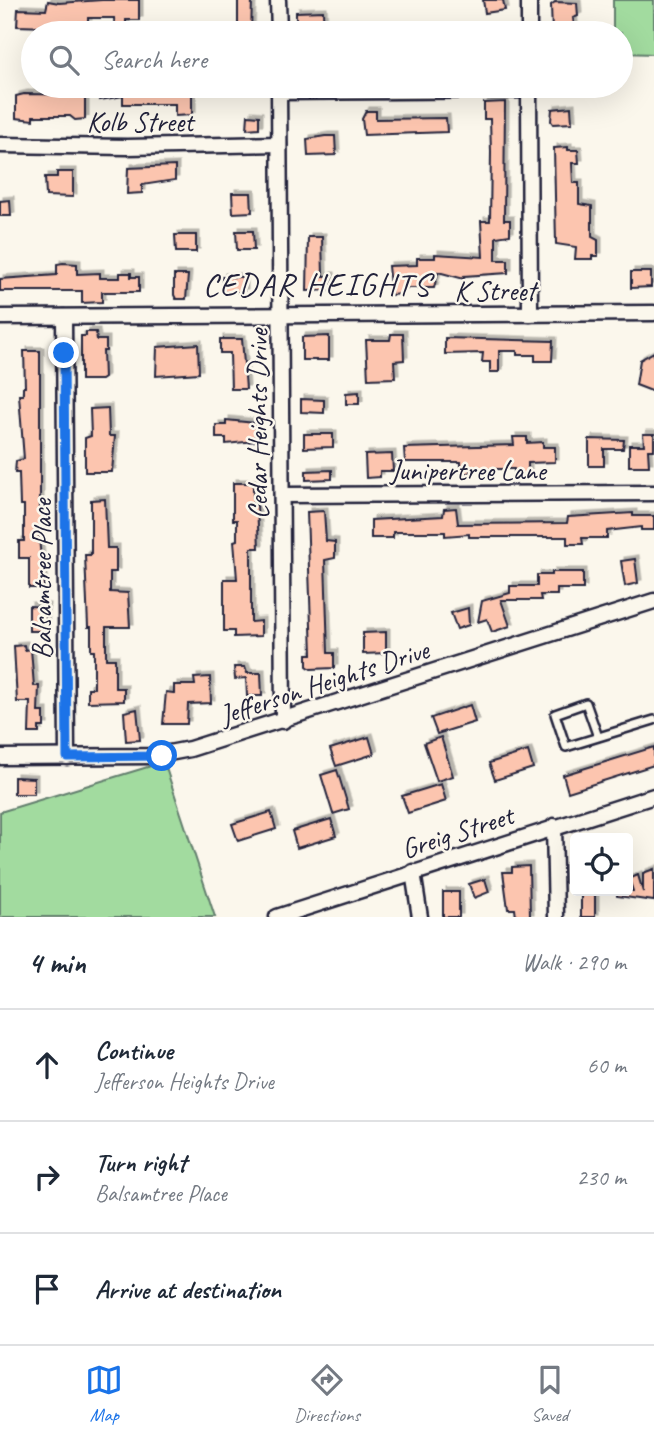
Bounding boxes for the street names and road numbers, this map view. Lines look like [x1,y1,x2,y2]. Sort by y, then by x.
street label: Kolb Street [87,104,196,139]
street label: K Street [454,273,539,308]
street label: Cedar Heights Drive [240,327,275,519]
street label: Junipertree Lane [388,453,548,488]
street label: Balsamtree Place [24,497,59,659]
street label: Jefferson Heights Drive [213,631,435,733]
street label: Greig Street [397,797,520,866]

